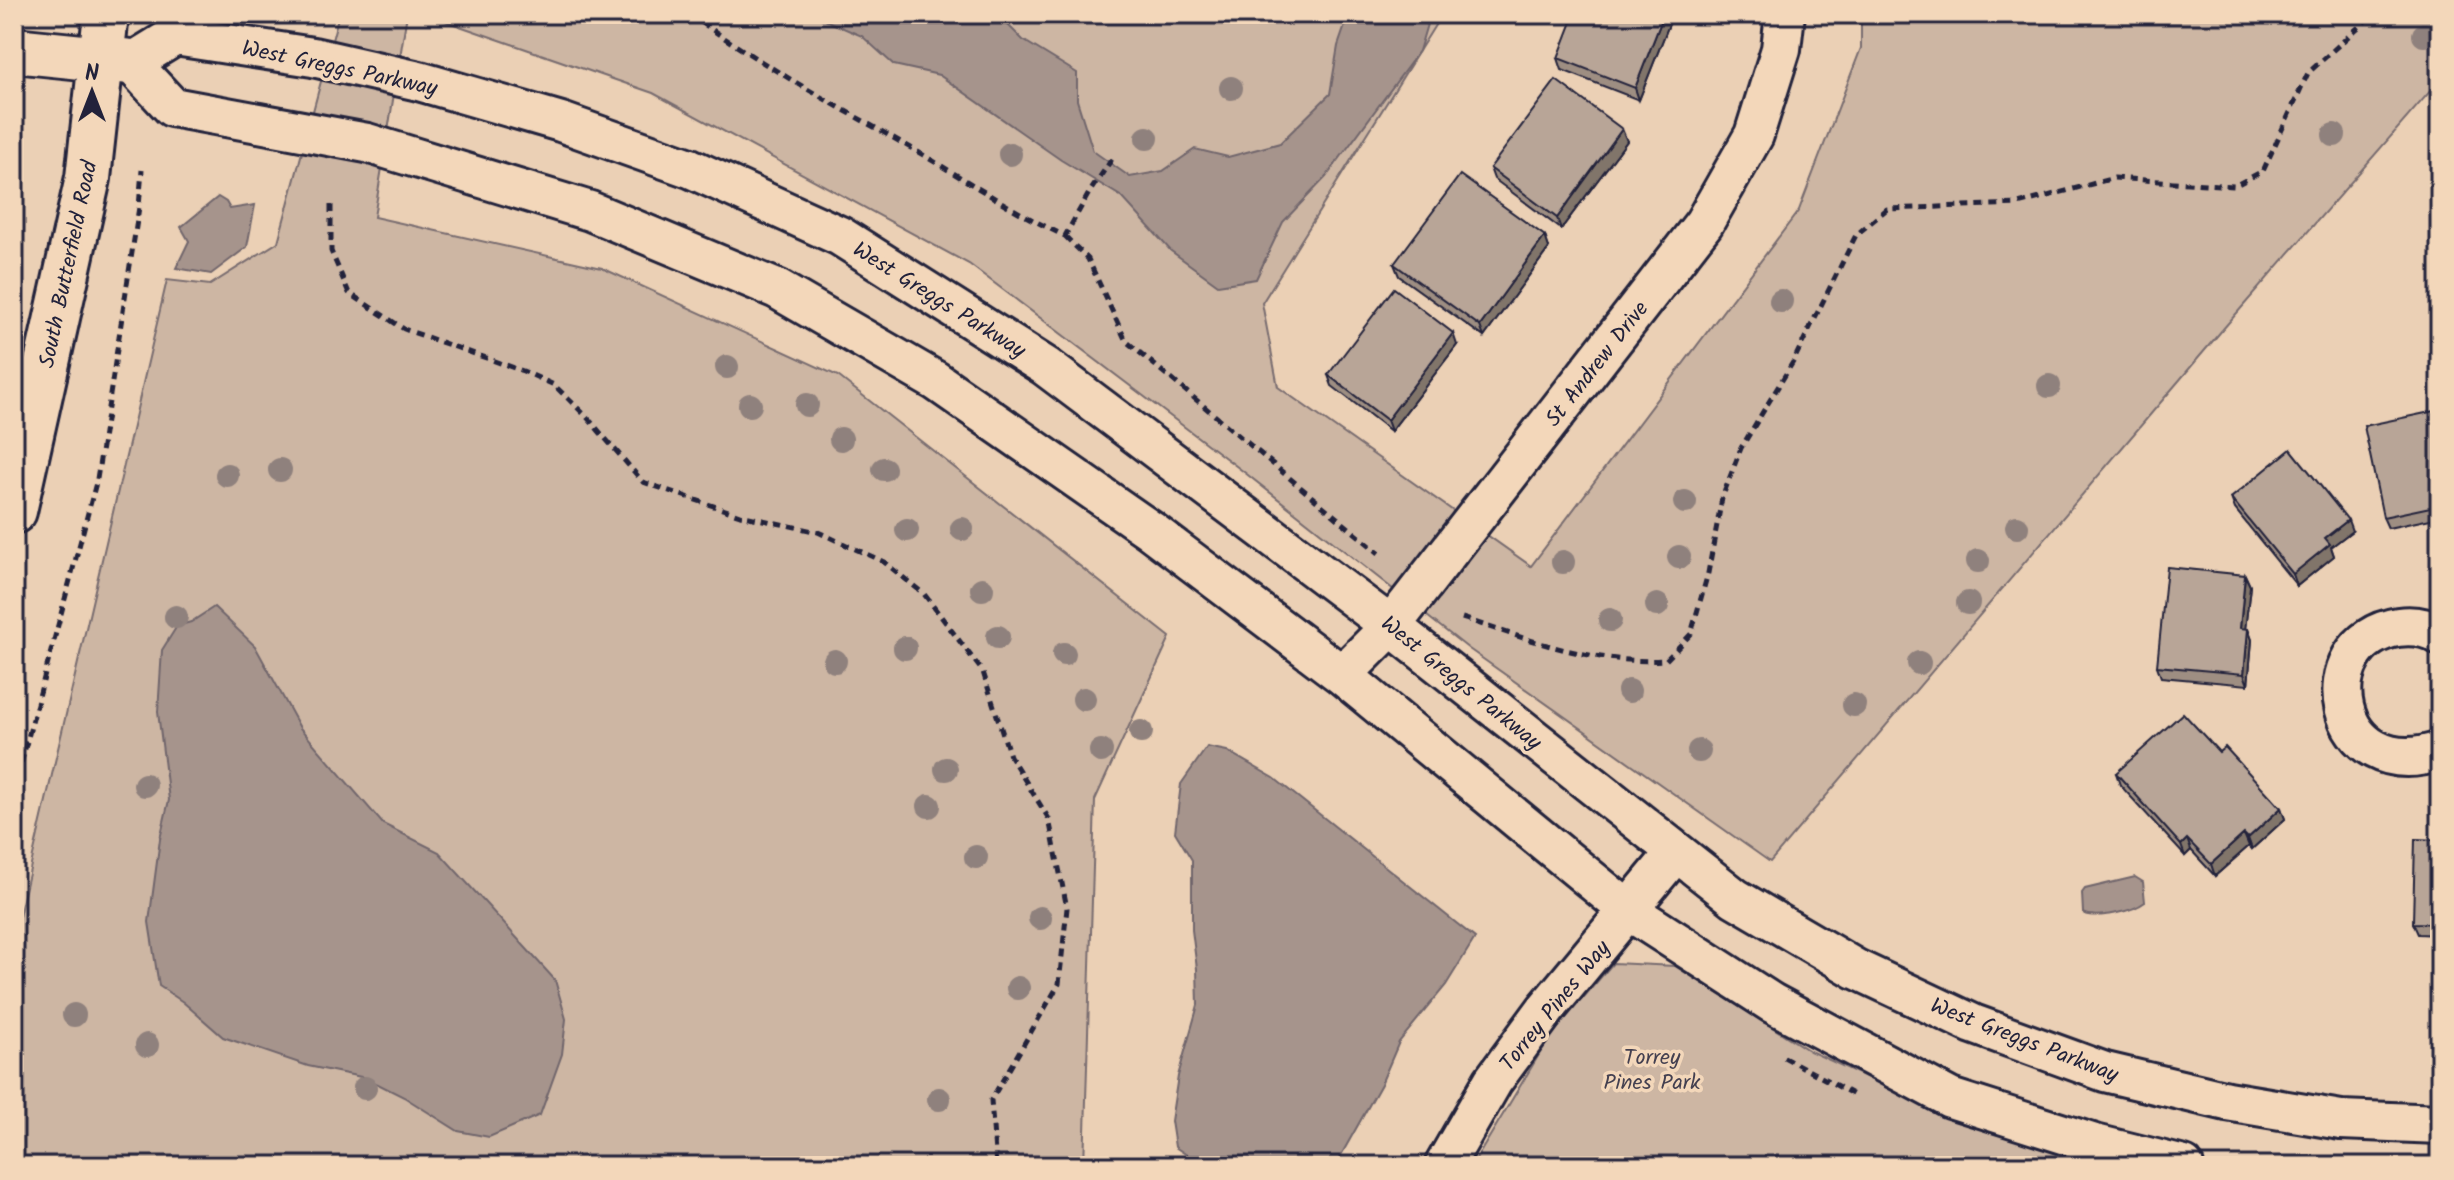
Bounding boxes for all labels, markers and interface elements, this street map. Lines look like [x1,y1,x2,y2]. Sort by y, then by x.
street label: West Greggs Parkway [239,32,441,107]
north arrow [52,52,132,132]
text: N [85,57,99,92]
street label: South Butterfield Road [30,157,109,371]
street label: West Greggs Parkway [845,234,1033,369]
street label: St Andrew Drive [1537,294,1659,435]
street label: West Greggs Parkway [1372,608,1549,761]
street label: Torrey Pines Way [1492,933,1620,1080]
street label: West Greggs Parkway [1925,989,2124,1094]
park label: Torrey Pines Park [1604,1041,1701,1101]

